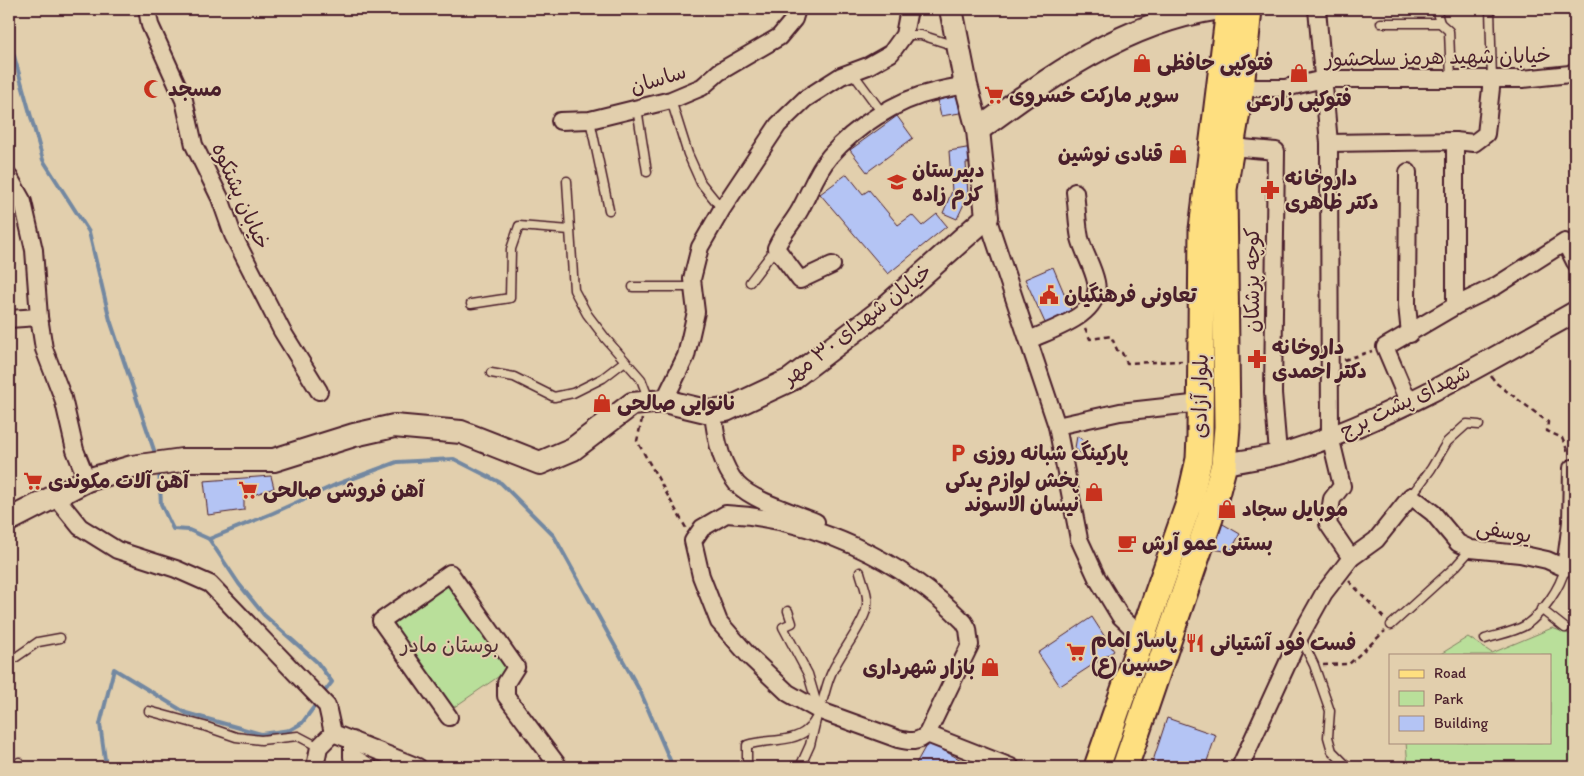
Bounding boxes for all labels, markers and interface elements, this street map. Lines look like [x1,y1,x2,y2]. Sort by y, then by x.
street label: خیابان شهید هرمز سلحشور [1323,42,1551,72]
place label: فتوکپی حافظی [1157,50,1273,76]
shop icon: فتوکپی حافظی [1131,52,1153,74]
street label: ساسان [627,58,689,99]
shop icon: فتوکپی زارعی [1288,62,1310,84]
place label: مسجد [168,76,222,101]
mosque icon: مسجد [142,78,164,100]
place label: سوپر مارکت خسروی [1009,82,1179,108]
supermarket icon: سوپر مارکت خسروی [983,84,1005,106]
place label: فتوکپی زارعی [1246,86,1352,112]
street label: خیابان پشتکوه [206,139,276,253]
place label: قنادی نوشین [1058,141,1163,167]
shop icon: قنادی نوشین [1167,143,1189,165]
place label: دبیرستان کرم زاده [912,157,985,210]
place label: داروخانه دکتر ظاهری [1285,165,1379,214]
school or university icon: دبیرستان کرم زاده [886,171,908,193]
pharmacy icon: داروخانه دکتر ظاهری [1259,179,1281,201]
street label: کوچه پزشکان [1239,227,1265,333]
street label: خیابان شهدای ۳۰ مهر [776,258,937,392]
place label: تعاونی فرهنگیان [1064,282,1197,308]
public building icon: تعاونی فرهنگیان [1038,284,1060,306]
place label: داروخانه دکتر احمدی [1272,334,1367,383]
pharmacy icon: داروخانه دکتر احمدی [1246,348,1268,370]
street label: بلوار آزادی [1186,353,1214,439]
street label: شهدای پشت برج [1335,358,1475,445]
place label: نانوایی صالحی [617,390,737,416]
shop icon: نانوایی صالحی [591,392,613,414]
place label: پارکینگ شبانه روزی [973,440,1128,466]
parking icon: پارکینگ شبانه روزی [947,442,969,464]
place label: پخش لوازم یدکی نیسان الاسوند [945,467,1079,517]
place label: آهن آلات مکوندی [48,468,190,494]
supermarket icon: آهن آلات مکوندی [22,470,44,492]
place label: آهن فروشی صالحی [263,477,425,503]
supermarket icon: آهن فروشی صالحی [237,479,259,501]
shop icon: پخش لوازم یدکی نیسان الاسوند [1083,481,1105,503]
place label: موبایل سجاد [1242,496,1348,522]
shop icon: موبایل سجاد [1216,498,1238,520]
street label: یوسفی [1474,513,1534,550]
place label: بستنی عمو آرش [1142,530,1273,556]
cafe icon: بستنی عمو آرش [1116,532,1138,554]
place label: پاساژ امام حسین (ع) [1091,627,1177,679]
place label: فست فود آشتیانی [1210,630,1356,656]
park label: بوستان مادر [399,632,499,658]
restaurant icon: فست فود آشتیانی [1184,632,1206,654]
supermarket icon: پاساژ امام حسین (ع) [1065,641,1087,663]
place label: بازار شهرداری [862,654,975,680]
legend [1389,654,1552,744]
shop icon: بازار شهرداری [979,656,1001,678]
text: Road [1434,664,1467,682]
text: Park [1434,690,1464,708]
text: Building [1434,714,1488,732]

